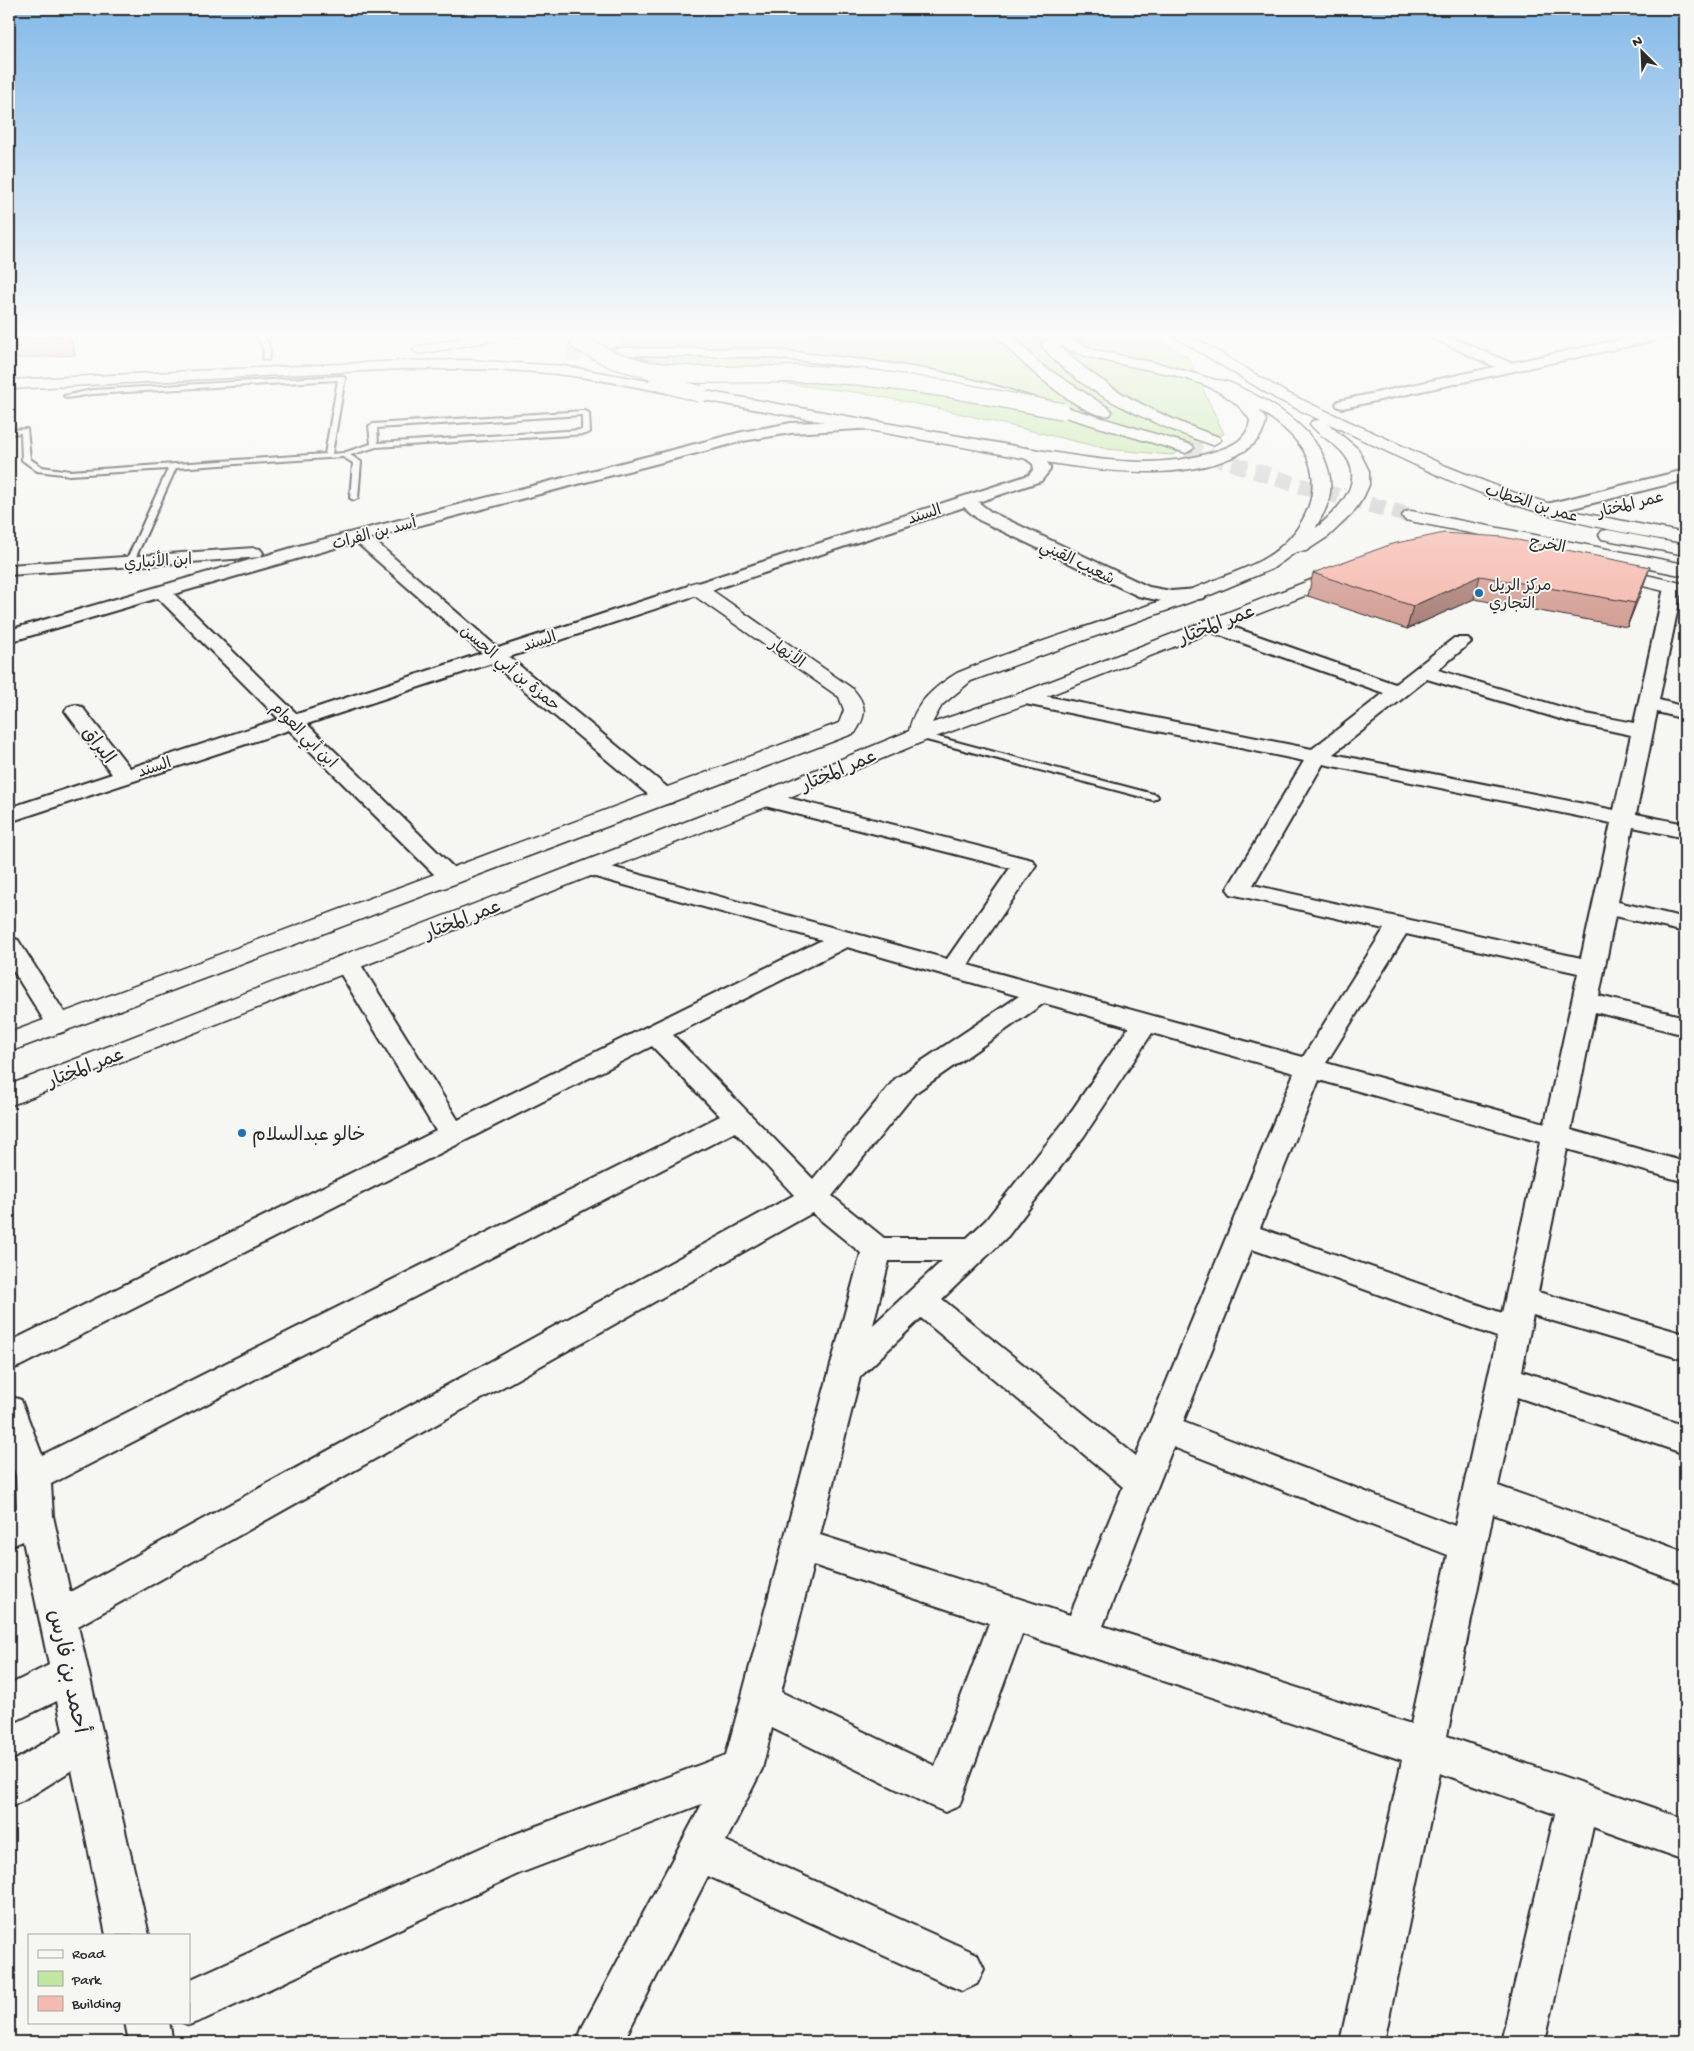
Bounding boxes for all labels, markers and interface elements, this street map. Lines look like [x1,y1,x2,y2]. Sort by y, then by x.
north arrow [1616,28,1666,78]
text: N [1630,33,1645,52]
street label: عمر بن الخطاب [1482,482,1580,529]
street label: عمر المختار [1594,489,1666,524]
street label: السند [906,502,944,531]
street label: أسد بن الفرات [330,513,419,556]
street label: الخرج [1528,534,1567,559]
street label: شعيب القيني [1035,538,1117,592]
street label: ابن الأنباري [123,548,193,575]
place label: مركز الريل التجاري [1489,577,1551,615]
marker: مركز الريل التجاري [1473,587,1485,599]
street label: عمر المختار [1174,601,1259,652]
street label: حمزة بن أبي الحسن [454,621,564,719]
street label: السند [521,629,559,658]
street label: الأنهار [763,632,810,674]
street label: ابن أبي العوام [264,698,341,775]
street label: البراق [76,723,119,769]
street label: عمر المختار [796,746,881,799]
street label: السند [136,755,174,784]
street label: عمر المختار [420,896,505,947]
street label: عمر المختار [43,1044,128,1095]
place label: خالو عبدالسلام [252,1125,365,1148]
marker: خالو عبدالسلام [236,1127,248,1139]
street label: أحمد بن فارس [40,1607,96,1737]
legend [28,1934,190,2024]
text: Road [72,1946,106,1964]
text: Park [71,1972,102,1990]
text: Building [71,1996,121,2014]

